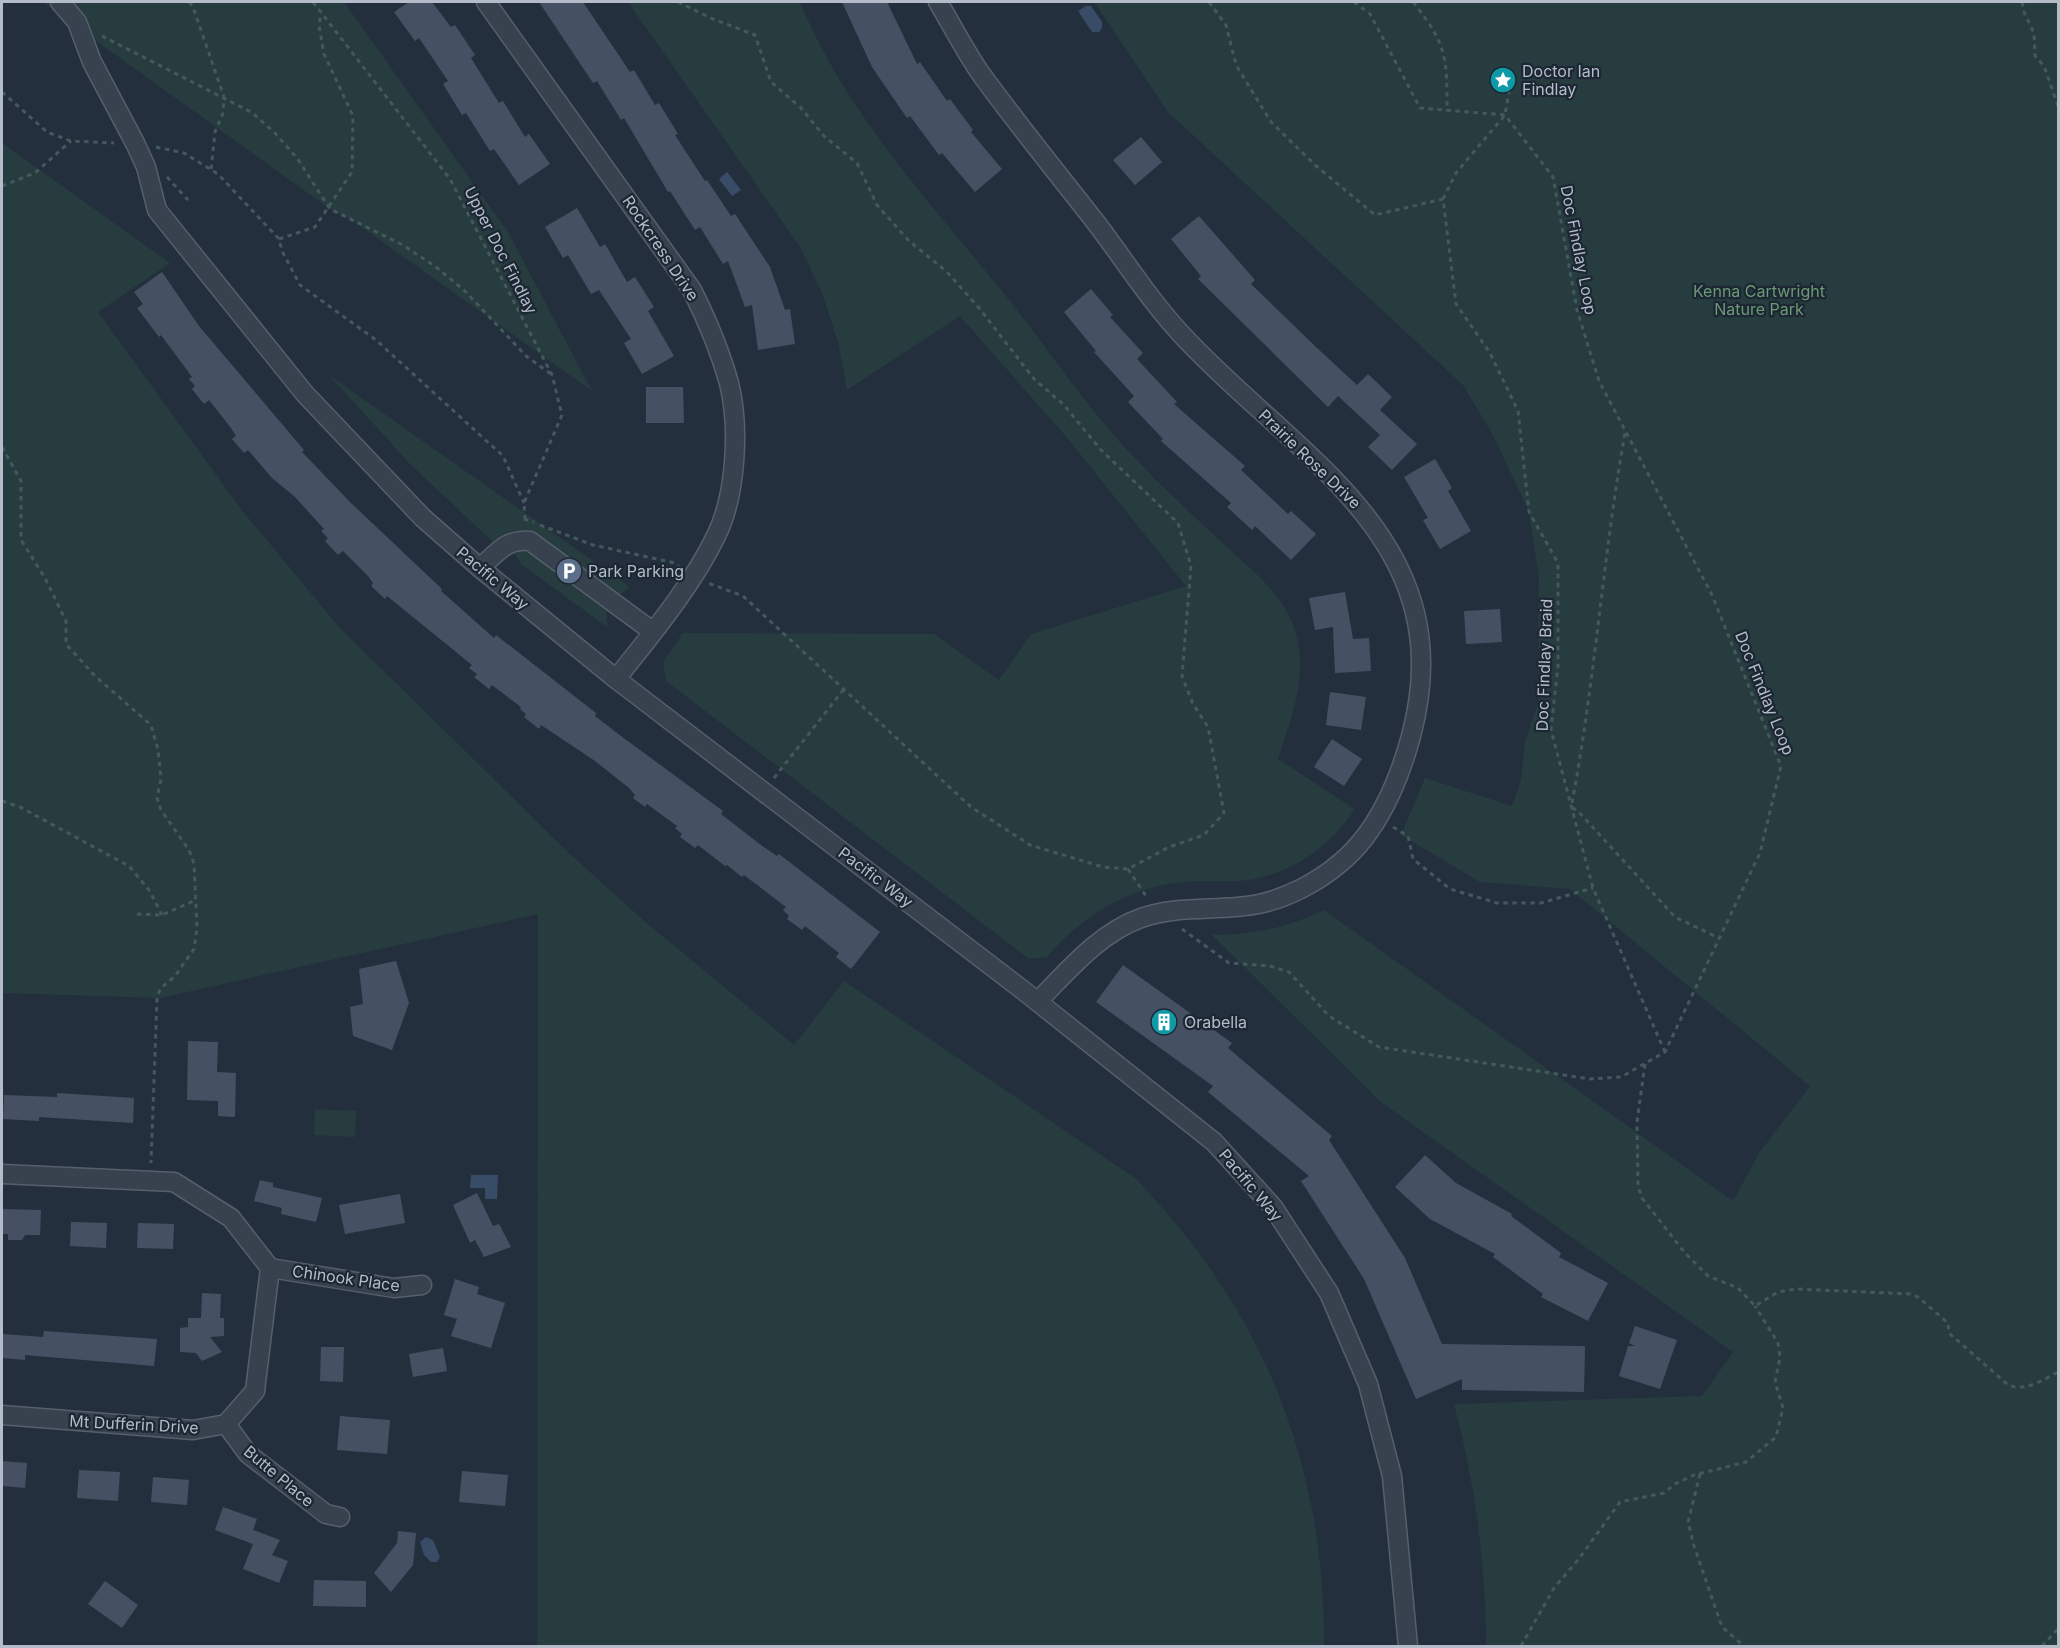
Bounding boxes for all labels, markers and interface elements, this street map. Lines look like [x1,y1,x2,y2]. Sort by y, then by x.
place label: Doctor Ian Findlay [1522,61,1600,99]
place icon: Doctor Ian Findlay [1488,65,1518,95]
street label: Upper Doc Findlay [460,183,542,317]
street label: Doc Findlay Loop [1557,184,1601,316]
street label: Rockcress Drive [618,192,704,304]
park label: Kenna Cartwright Nature Park [1693,281,1825,319]
street label: Prairie Rose Drive [1255,405,1365,513]
street label: Pacific Way [453,542,533,614]
parking icon: Park Parking [554,556,584,586]
place label: Park Parking [588,561,684,581]
street label: Doc Findlay Braid [1532,598,1556,732]
street label: Doc Findlay Loop [1731,628,1799,758]
street label: Pacific Way [835,842,917,912]
building icon: Orabella [1149,1007,1179,1037]
place label: Orabella [1184,1012,1247,1032]
street label: Pacific Way [1215,1145,1287,1225]
street label: Chinook Place [291,1261,401,1295]
street label: Mt Dufferin Drive [69,1411,199,1437]
street label: Butte Place [240,1441,318,1511]

